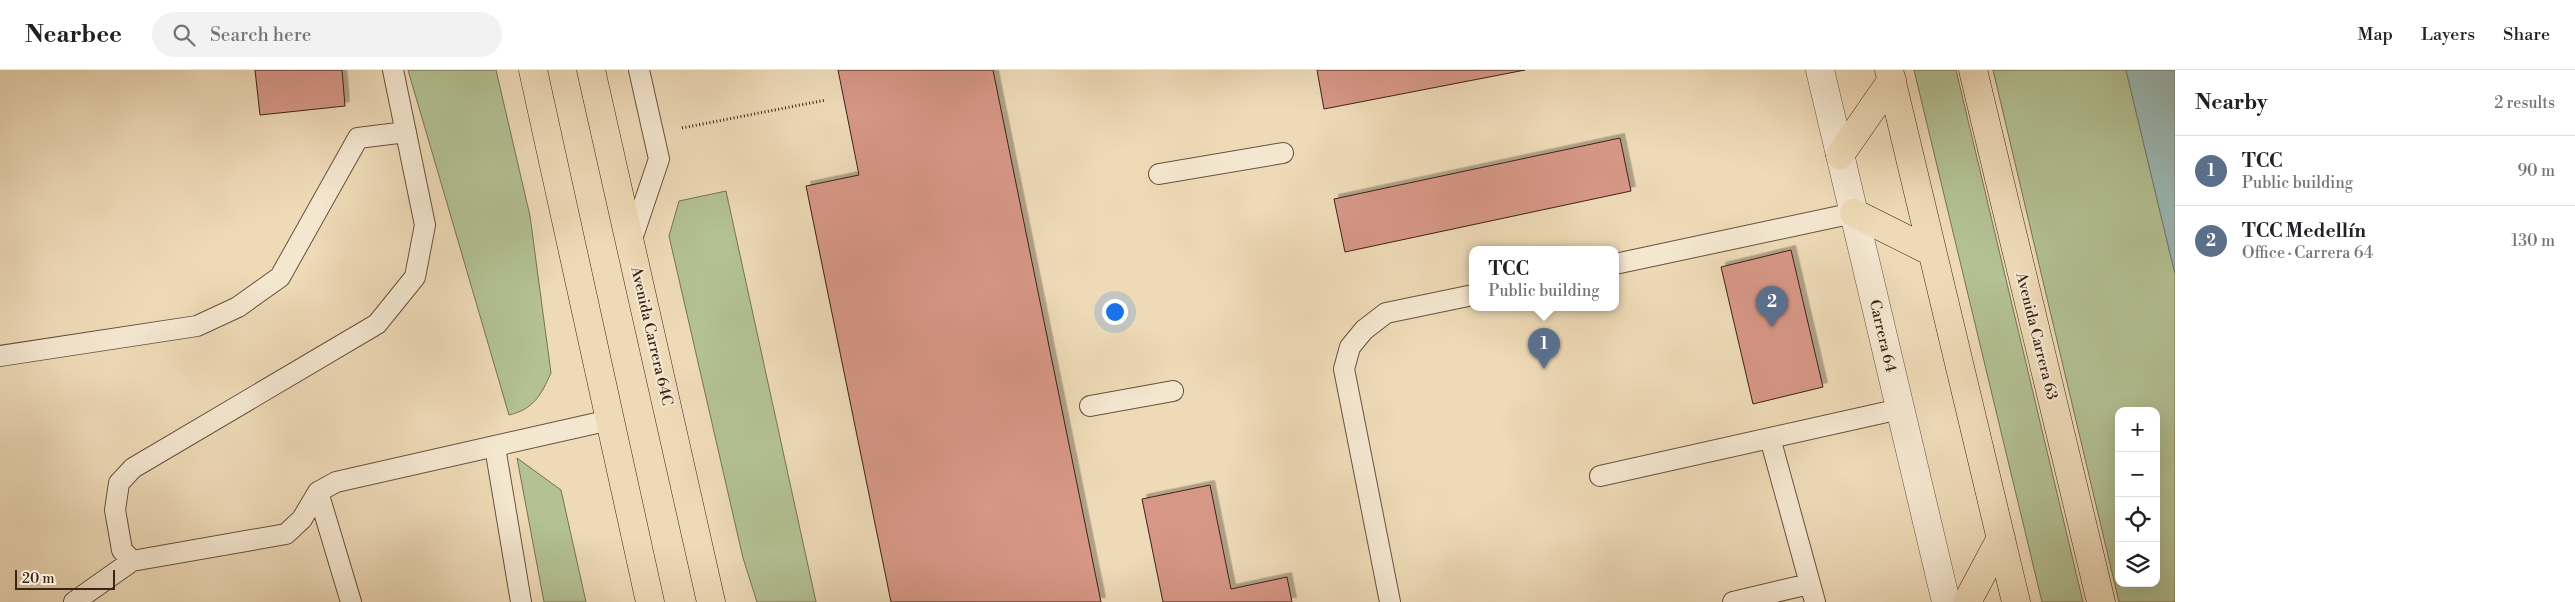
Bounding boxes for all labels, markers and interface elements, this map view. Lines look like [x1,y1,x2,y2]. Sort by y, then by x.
search box [152,12,502,57]
text: Nearbee [25,20,122,50]
icon: search [170,21,198,49]
text: Search here [210,23,311,47]
text: Map [2358,23,2393,46]
text: Layers [2421,23,2475,46]
text: Share [2503,23,2550,46]
text: Nearby [2195,90,2268,116]
text: 2 results [2494,93,2555,113]
text: TCC [2242,149,2283,173]
text: 1 [2207,161,2215,181]
text: 90 m [2517,161,2555,181]
text: Public building [2242,173,2353,193]
text: TCC Medellín [2242,219,2366,243]
text: 2 [2206,231,2216,251]
text: 130 m [2511,231,2555,251]
text: Office · Carrera 64 [2242,243,2373,263]
popup [1469,246,1619,311]
text: TCC [1488,257,1529,281]
street label: Avenida Carrera 64C [626,264,677,407]
street label: Avenida Carrera 63 [2011,270,2062,402]
text: Public building [1488,281,1600,301]
pin: 2 [1756,286,1788,327]
street label: Carrera 64 [1865,298,1900,374]
your location [1102,299,1128,325]
pin: 1 [1528,328,1560,369]
map controls [2115,407,2160,587]
button: + [2115,407,2160,452]
button: − [2115,452,2160,497]
button: locate [2115,497,2160,542]
button: layers [2115,542,2160,587]
scale bar [15,567,115,590]
text: 20 m [22,570,54,588]

